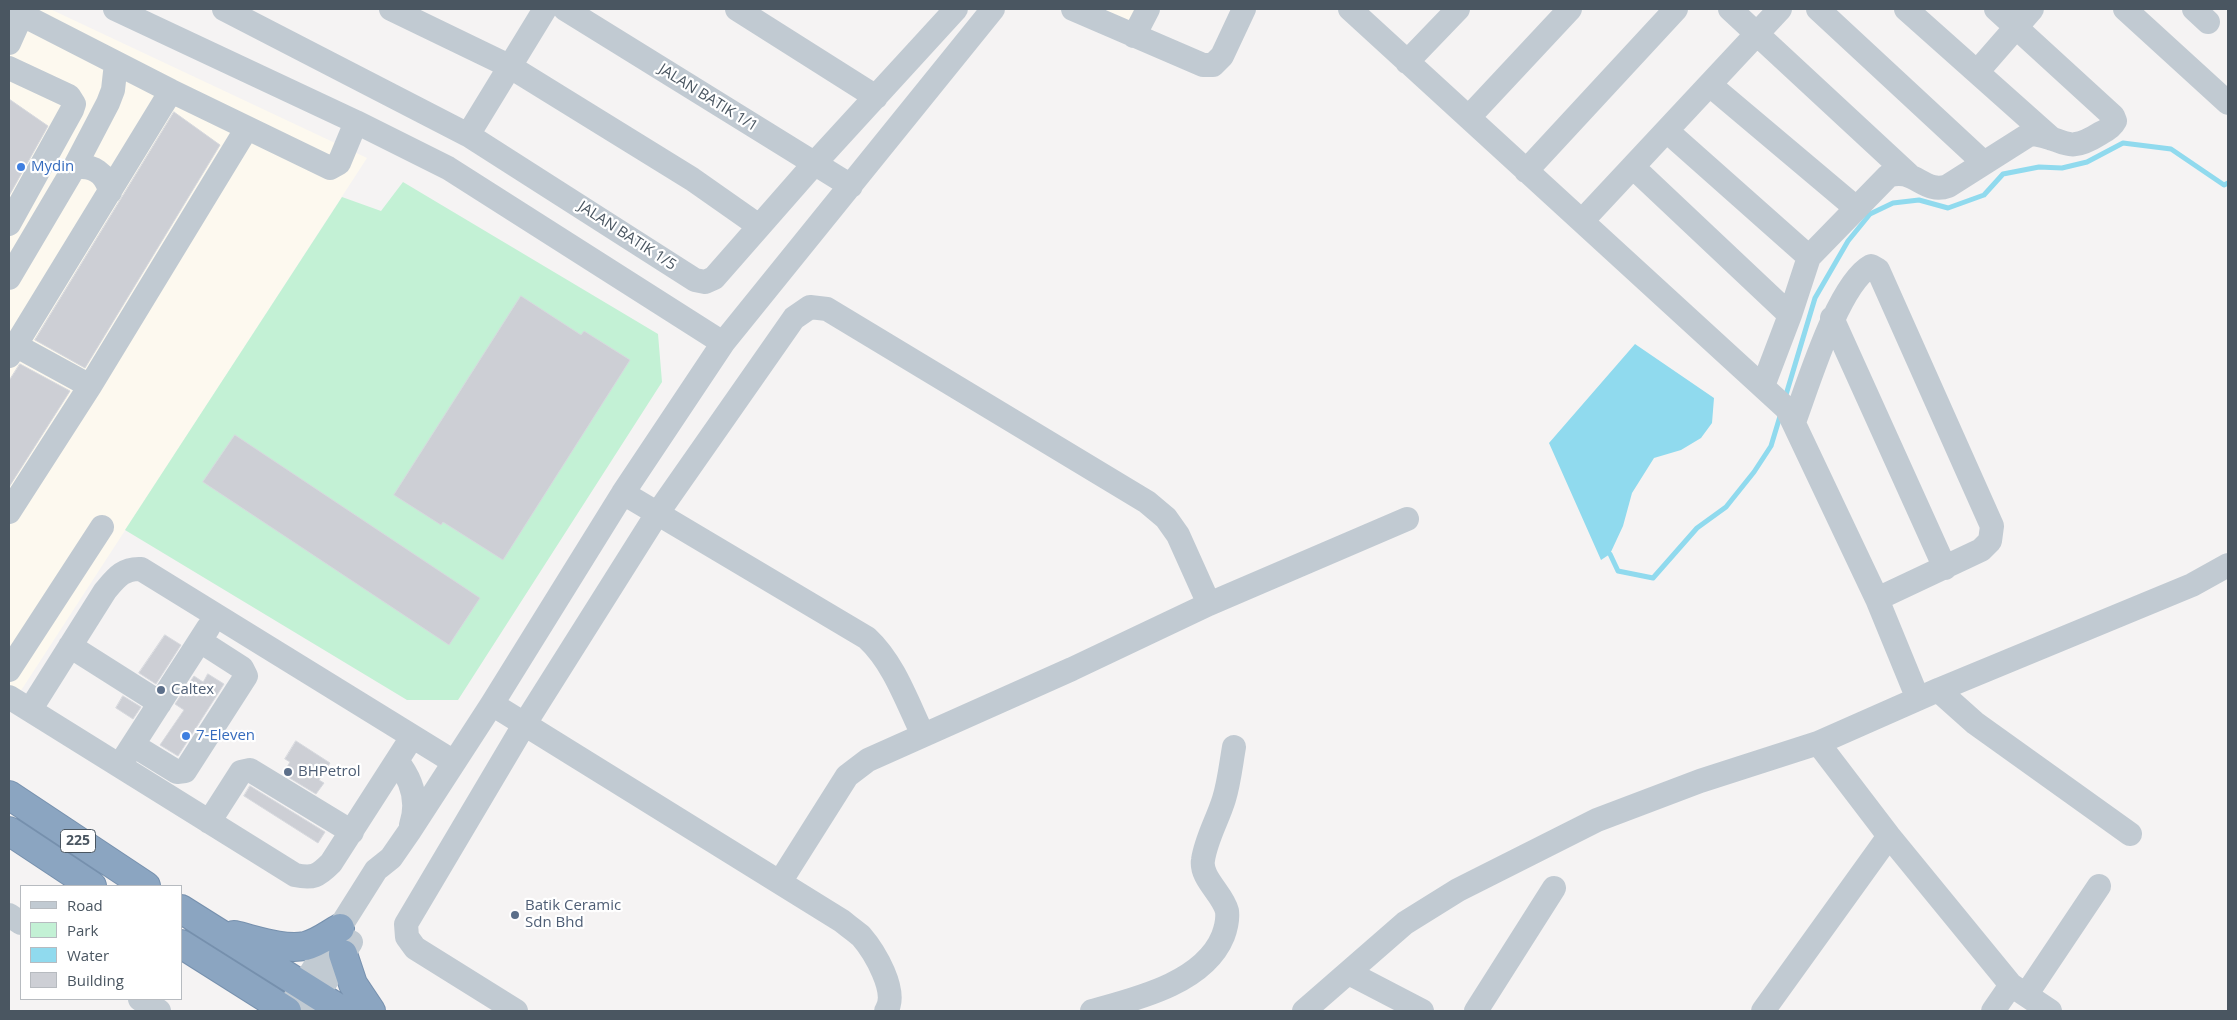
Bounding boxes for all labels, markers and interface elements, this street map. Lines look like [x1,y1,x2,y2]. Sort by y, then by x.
street label: JALAN BATIK 1/1 [655,60,761,136]
place label: Mydin [31,158,74,176]
marker: Mydin [15,161,27,173]
street label: JALAN BATIK 1/5 [575,198,679,274]
place label: Caltex [171,681,214,699]
marker: Caltex [155,684,167,696]
place label: 7-Eleven [196,727,255,745]
marker: 7-Eleven [180,730,192,742]
place label: BHPetrol [298,763,360,781]
marker: BHPetrol [282,766,294,778]
road number: 225 [60,829,96,852]
legend [20,885,182,1000]
text: Road [67,895,103,915]
place label: Batik Ceramic Sdn Bhd [525,897,621,932]
marker: Batik Ceramic Sdn Bhd [509,909,521,921]
text: Park [67,920,98,940]
text: Water [67,945,109,965]
text: Building [67,970,124,990]

